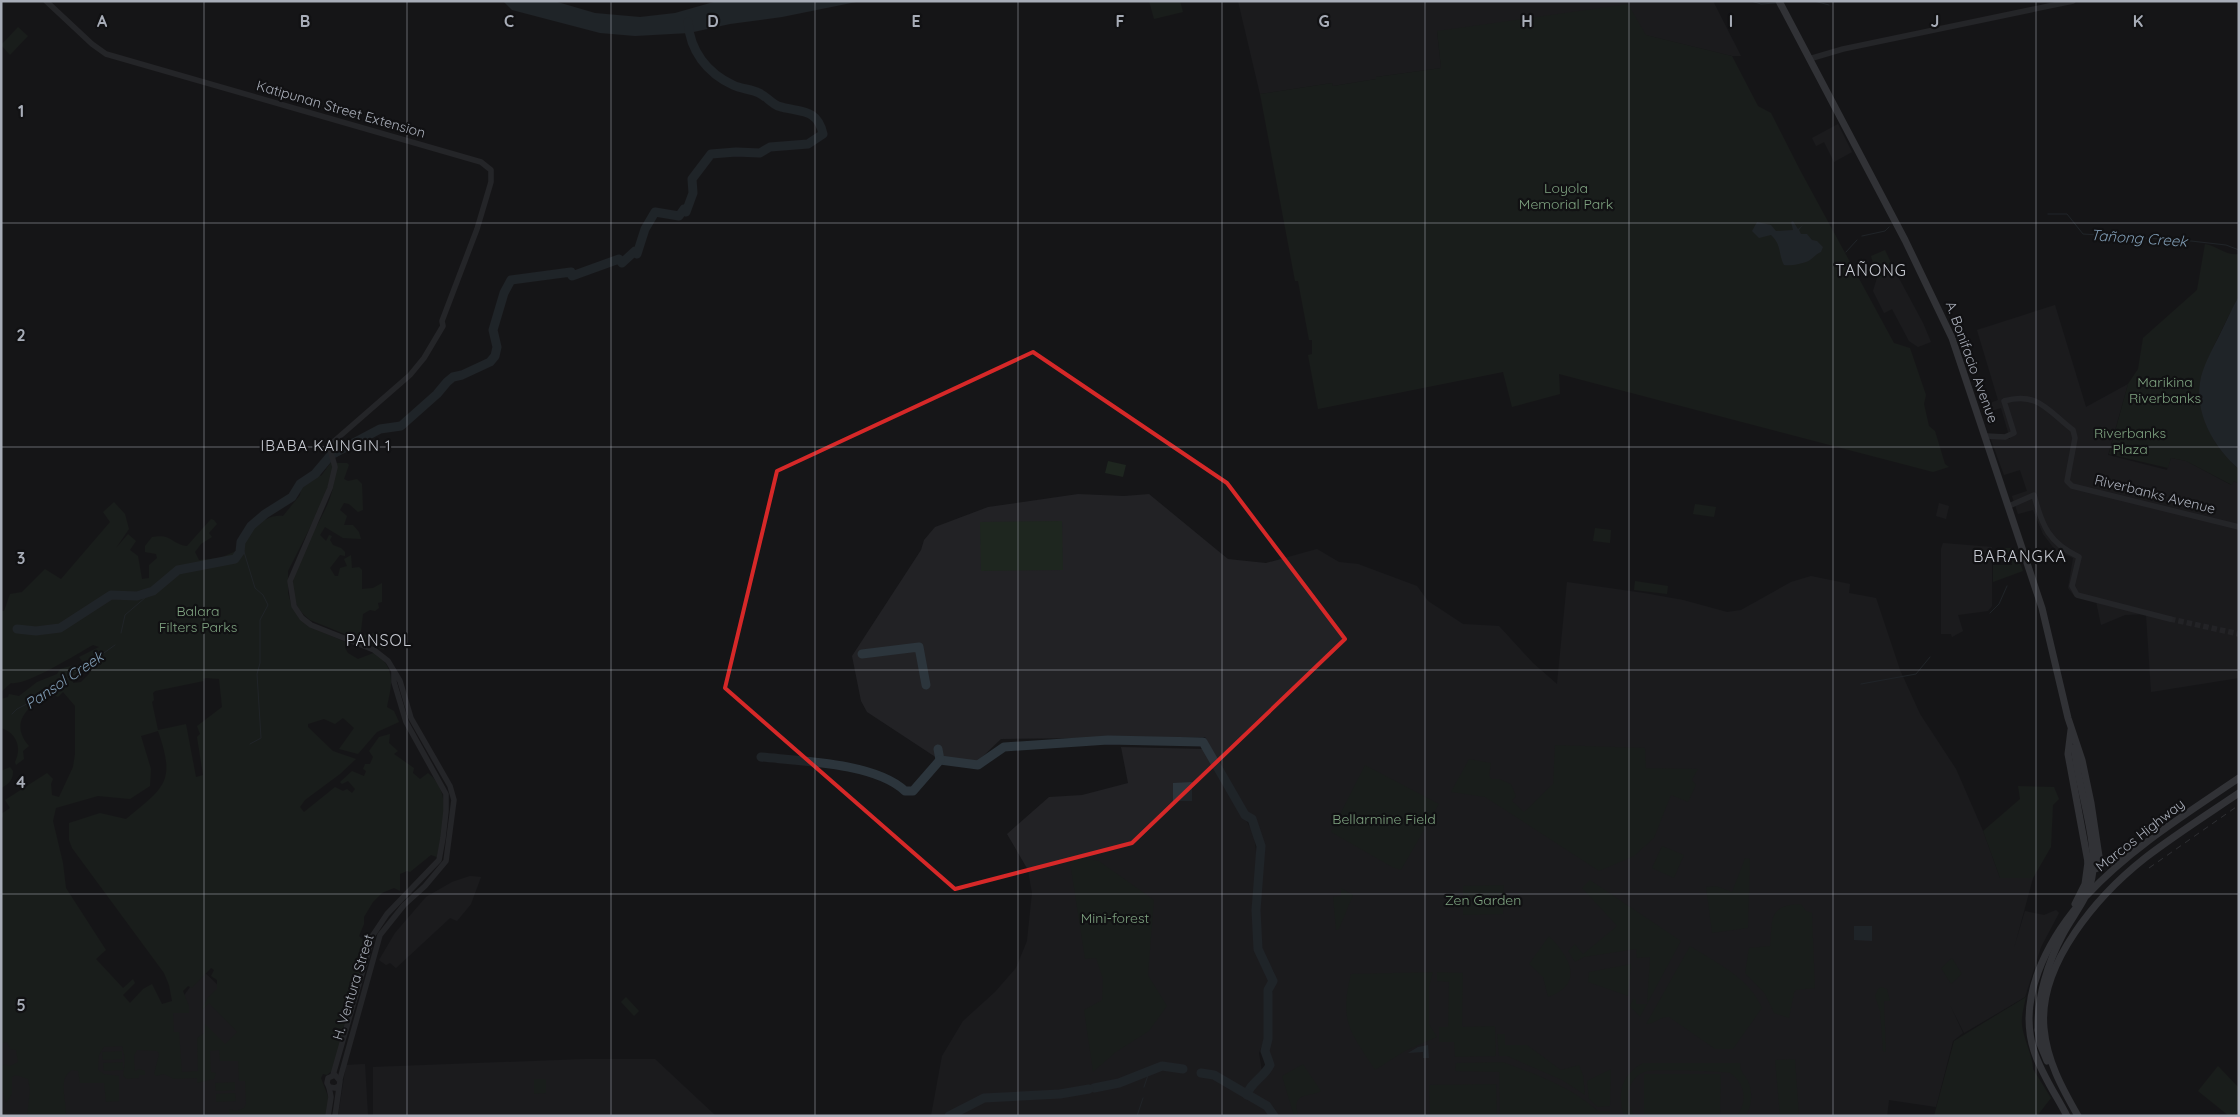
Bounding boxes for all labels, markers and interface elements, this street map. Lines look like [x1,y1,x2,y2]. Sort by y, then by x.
text: A [97,11,108,31]
text: B [300,11,310,31]
text: C [504,11,514,31]
text: D [707,11,719,31]
text: E [911,11,921,31]
text: F [1116,11,1125,31]
text: G [1318,11,1330,31]
text: H [1521,11,1533,31]
text: I [1729,11,1733,31]
text: J [1931,11,1939,31]
text: K [2133,11,2143,31]
street label: Katipunan Street Extension [254,76,428,142]
text: 1 [18,101,24,121]
park label: Loyola Memorial Park [1519,179,1613,213]
water label: Tañong Creek [2090,225,2190,251]
district label: TAÑONG [1835,260,1907,280]
street label: A. Bonifacio Avenue [1942,299,2002,425]
text: 2 [16,325,26,345]
park label: Marikina Riverbanks [2129,373,2201,407]
park label: Riverbanks Plaza [2094,424,2166,458]
district label: IBABA KAINGIN 1 [260,436,392,455]
street label: Riverbanks Avenue [2093,470,2217,518]
district label: BARANGKA [1973,546,2067,566]
text: 3 [17,548,25,568]
park label: Balara Filters Parks [159,602,237,636]
district label: PANSOL [346,630,412,650]
water label: Pansol Creek [21,646,108,713]
text: 4 [16,772,26,792]
street label: Marcos Highway [2092,795,2188,875]
park label: Bellarmine Field [1332,810,1436,828]
park label: Zen Garden [1445,891,1521,909]
park label: Mini-forest [1081,909,1149,927]
street label: H. Ventura Street [328,932,378,1042]
text: 5 [16,995,26,1015]

